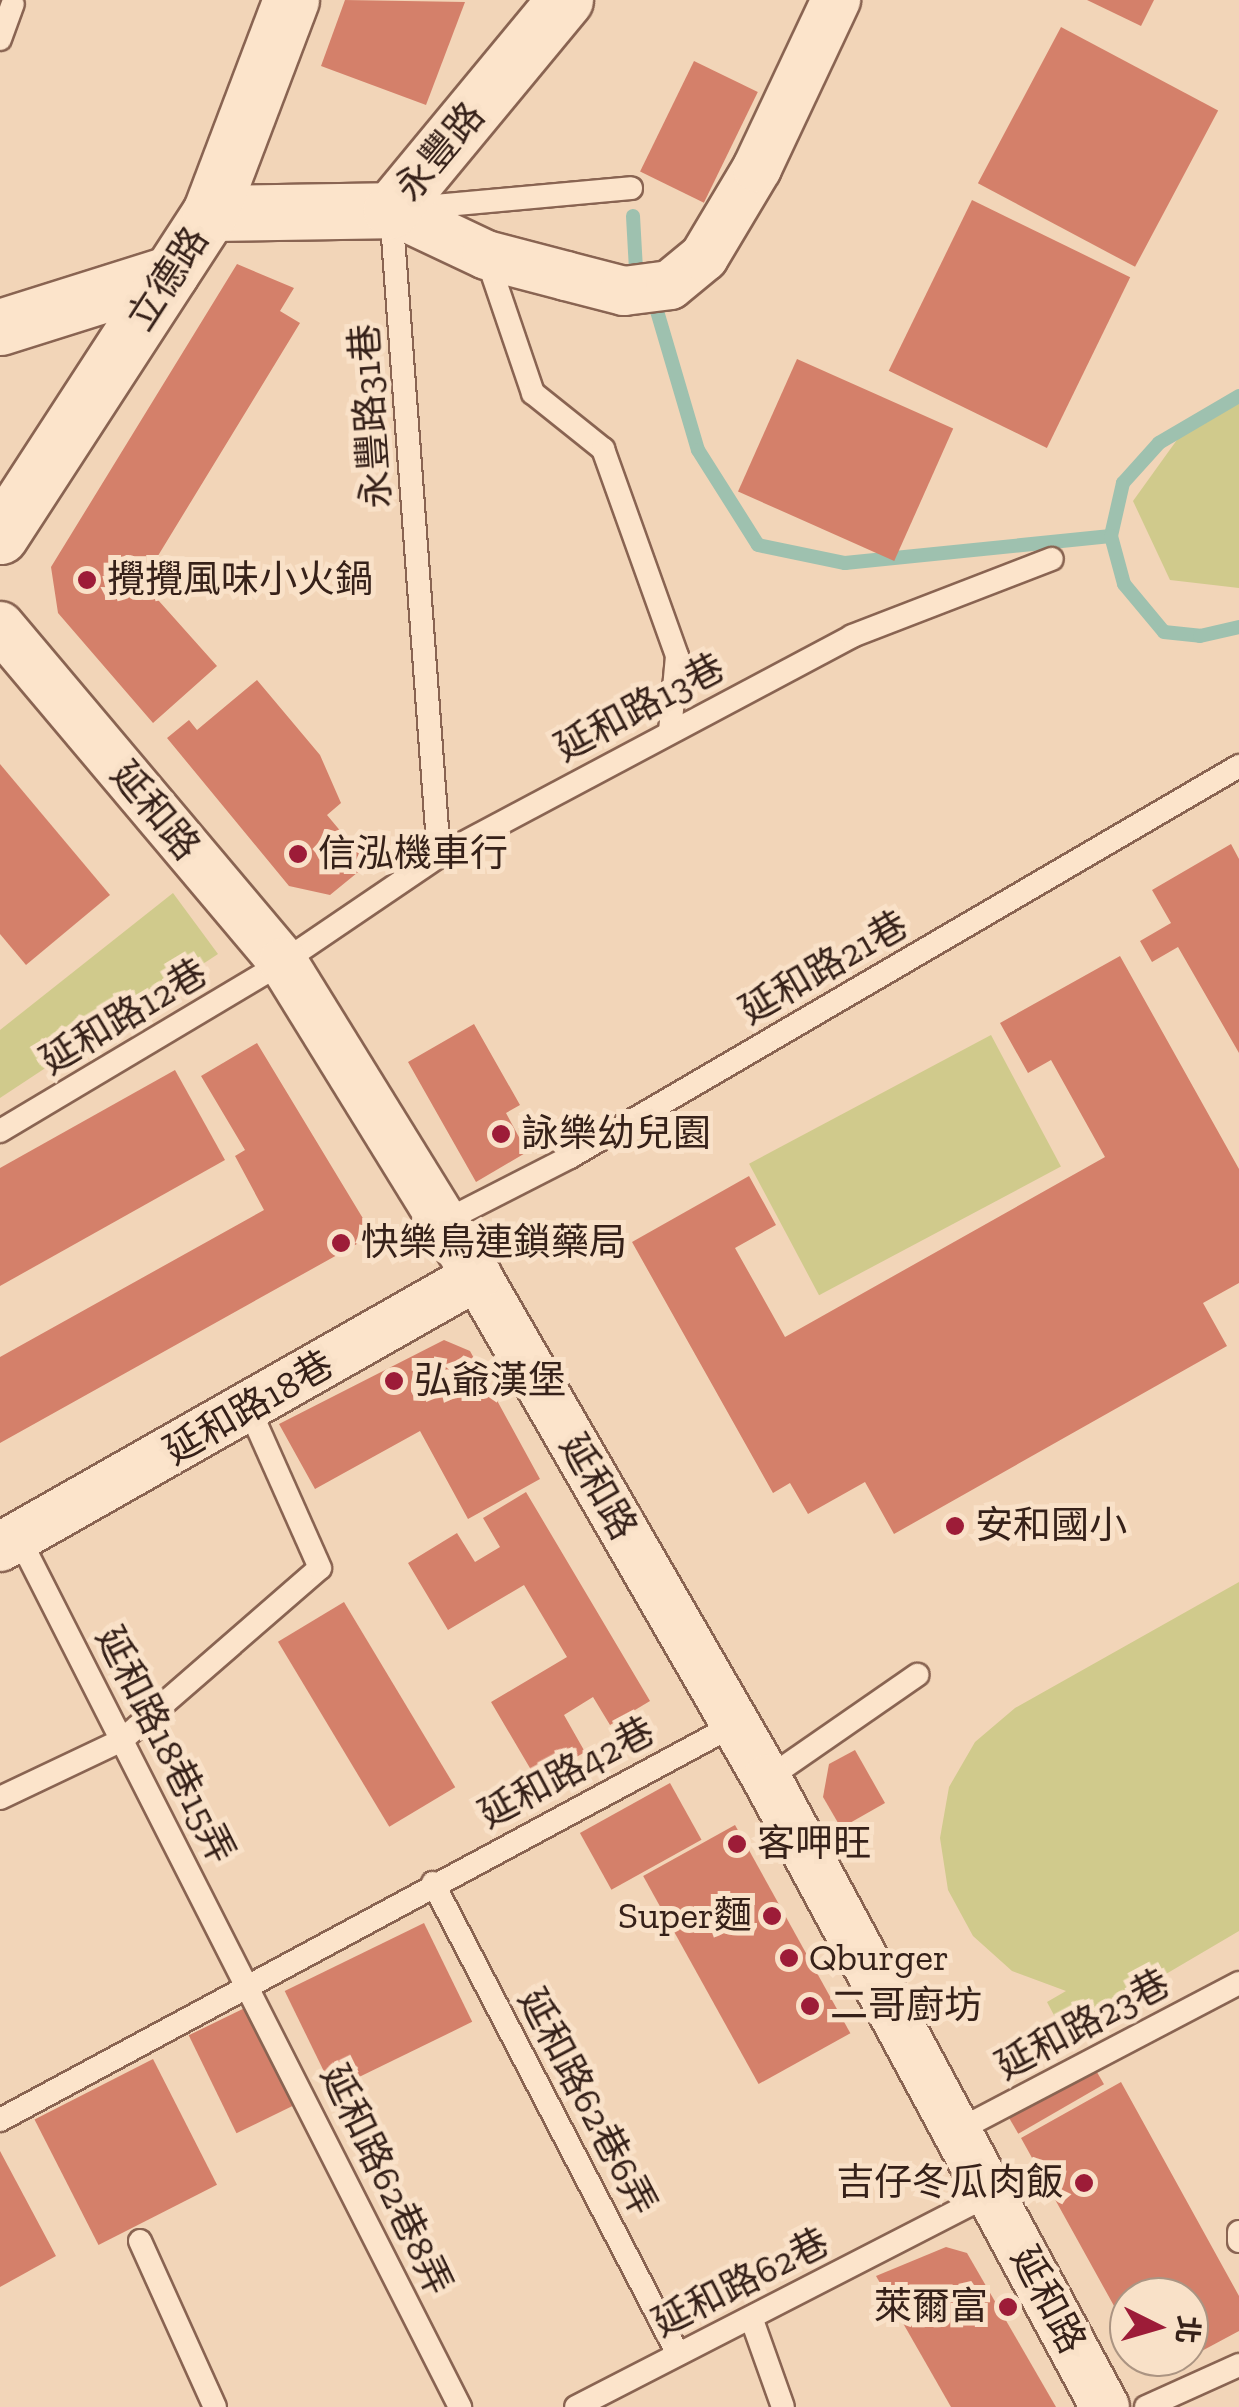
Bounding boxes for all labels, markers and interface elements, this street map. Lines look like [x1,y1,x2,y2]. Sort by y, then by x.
street label: 永豐路 [386,94,494,210]
street label: 立德路 [118,219,218,339]
street label: 永豐路31巷 [342,322,400,510]
place label: 攪攪風味小火鍋 [107,557,373,603]
marker: 攪攪風味小火鍋 [76,569,98,591]
street label: 延和路13巷 [548,644,732,772]
street label: 延和路 [101,753,209,869]
place label: 信泓機車行 [318,831,508,877]
marker: 信泓機車行 [287,843,309,865]
street label: 延和路21巷 [732,902,916,1034]
street label: 延和路12巷 [32,950,216,1084]
place label: 詠樂幼兒園 [521,1111,711,1157]
marker: 詠樂幼兒園 [490,1123,512,1145]
place label: 快樂鳥連鎖藥局 [361,1220,627,1266]
marker: 快樂鳥連鎖藥局 [330,1232,352,1254]
street label: 延和路18巷 [157,1341,341,1475]
place label: 弘爺漢堡 [414,1358,566,1404]
marker: 弘爺漢堡 [383,1370,405,1392]
street label: 延和路 [550,1426,646,1548]
place label: 安和國小 [975,1503,1127,1549]
marker: 安和國小 [944,1515,966,1537]
street label: 延和路18巷15弄 [86,1619,244,1871]
street label: 延和路42巷 [472,1708,662,1838]
place label: 客呷旺 [757,1821,871,1867]
marker: 客呷旺 [726,1833,748,1855]
place label: Super麵 [618,1893,752,1939]
marker: Super麵 [761,1905,783,1927]
place label: Qburger [809,1935,949,1981]
marker: Qburger [778,1947,800,1969]
street label: 延和路23巷 [988,1960,1178,2090]
street label: 延和路62巷6弄 [508,1981,666,2223]
place label: 二哥廚坊 [830,1983,982,2029]
marker: 二哥廚坊 [799,1995,821,2017]
street label: 延和路62巷8弄 [311,2058,461,2302]
place label: 吉仔冬瓜肉飯 [836,2160,1064,2206]
marker: 吉仔冬瓜肉飯 [1073,2172,1095,2194]
street label: 延和路62巷 [645,2219,837,2347]
street label: 延和路 [1001,2239,1095,2361]
north arrow [1109,2277,1209,2377]
place label: 萊爾富 [874,2284,988,2330]
marker: 萊爾富 [997,2296,1019,2318]
text: 北 [1170,2314,1205,2345]

